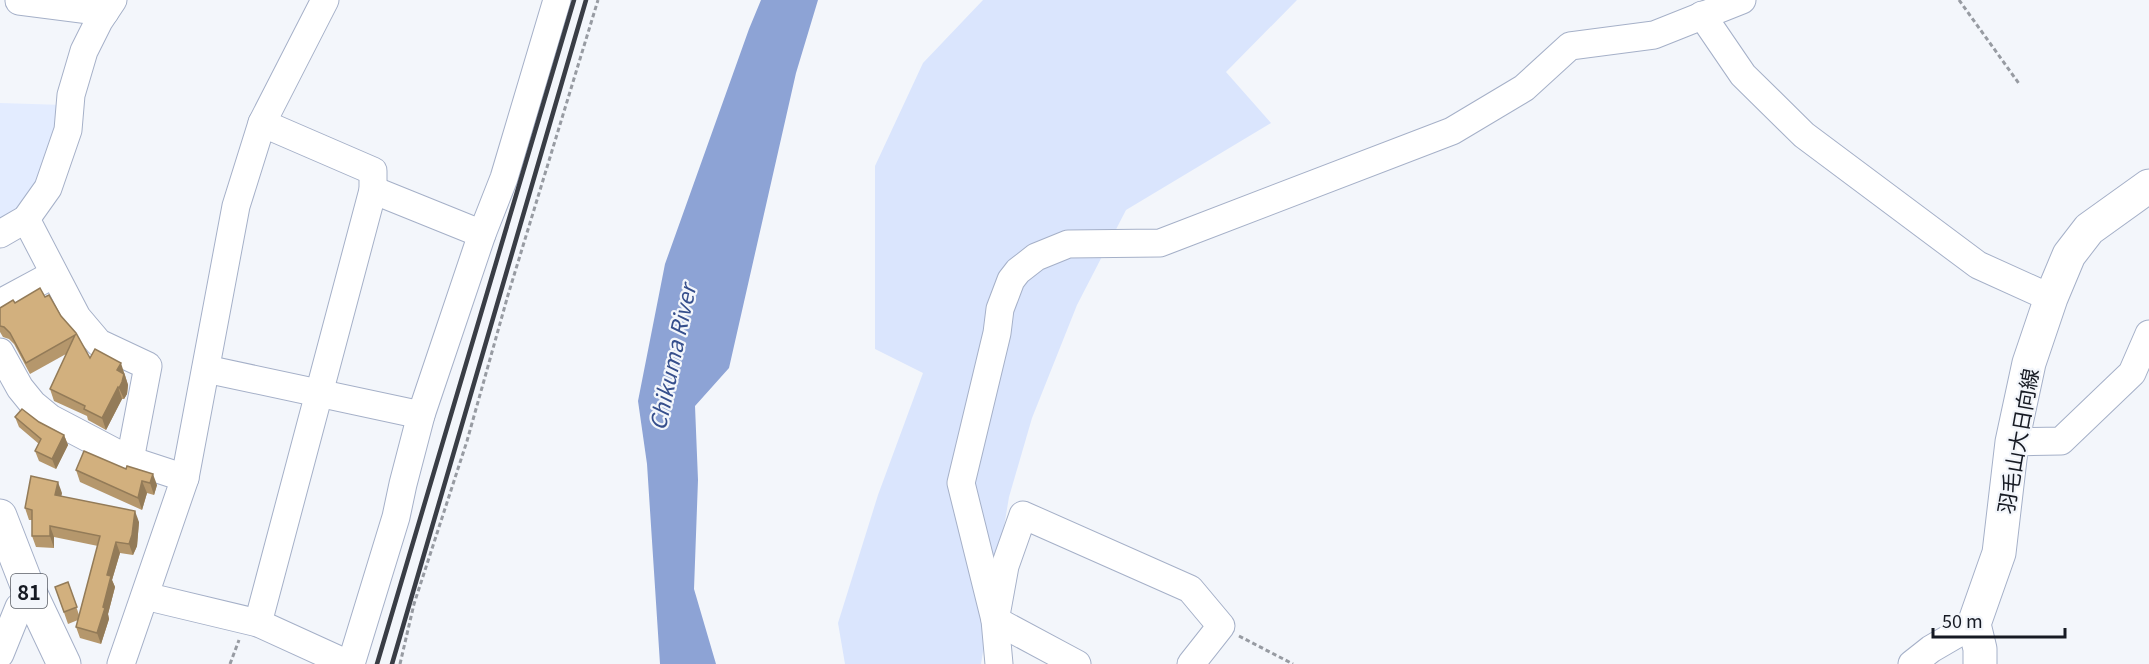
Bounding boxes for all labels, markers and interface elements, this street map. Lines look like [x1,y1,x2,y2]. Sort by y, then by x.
water label: Chikuma River [640,278,703,433]
street label: 羽毛山大日向線 [1989,366,2045,516]
road number: 81 [11,574,47,608]
scale bar [1933,601,2065,639]
text: 50 m [1942,607,1983,633]

